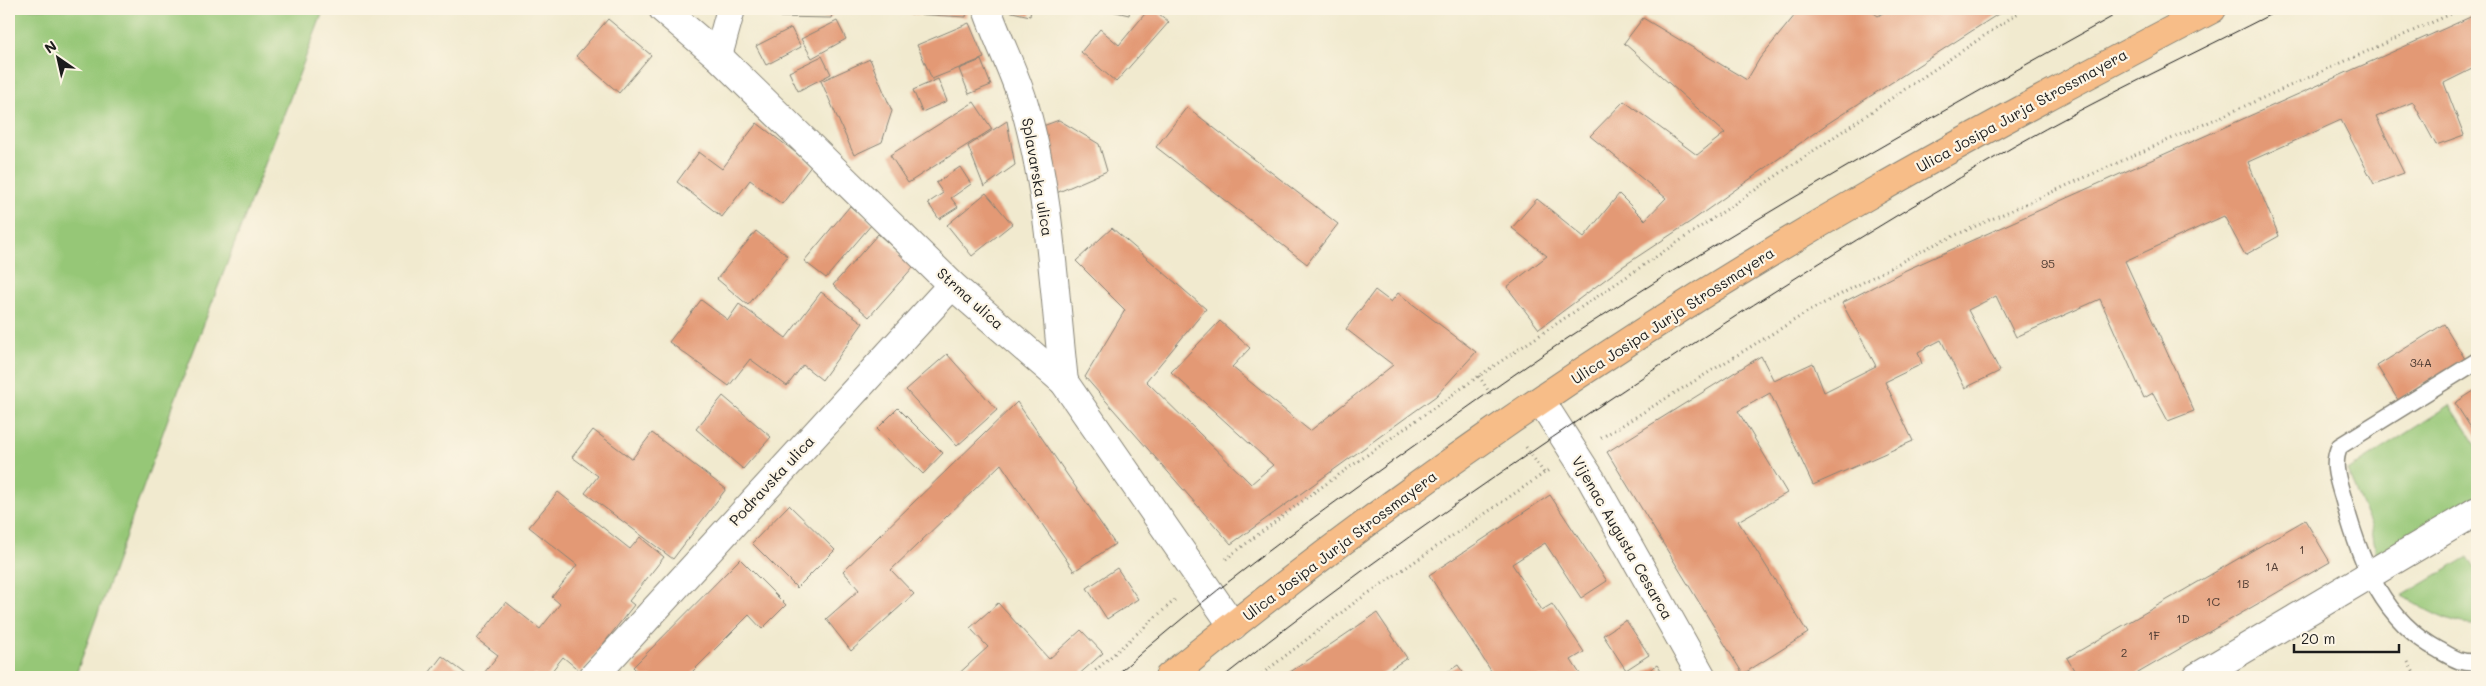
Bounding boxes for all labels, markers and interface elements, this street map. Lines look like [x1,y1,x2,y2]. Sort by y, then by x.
north arrow [32,32,82,82]
text: N [41,36,60,58]
street label: Ulica Josipa Jurja Strossmayera [1912,44,2131,177]
street label: Splavarska ulica [1018,116,1058,238]
street label: Ulica Josipa Jurja Strossmayera [1567,242,1778,388]
house number: 95 [2041,255,2055,271]
street label: Strma ulica [933,263,1008,334]
house number: 34A [2410,354,2432,370]
street label: Podravska ulica [724,431,818,530]
street label: Vijenac Augusta Cesarca [1568,452,1678,623]
street label: Ulica Josipa Jurja Strossmayera [1238,466,1441,625]
house number: 1 [2299,541,2305,557]
house number: 1A [2265,558,2279,574]
house number: 1B [2237,575,2249,591]
house number: 1C [2206,593,2220,609]
house number: 1D [2176,610,2190,626]
scale bar [2294,621,2398,653]
house number: 1F [2148,627,2160,643]
text: 20 m [2301,628,2335,648]
house number: 2 [2121,644,2127,660]

